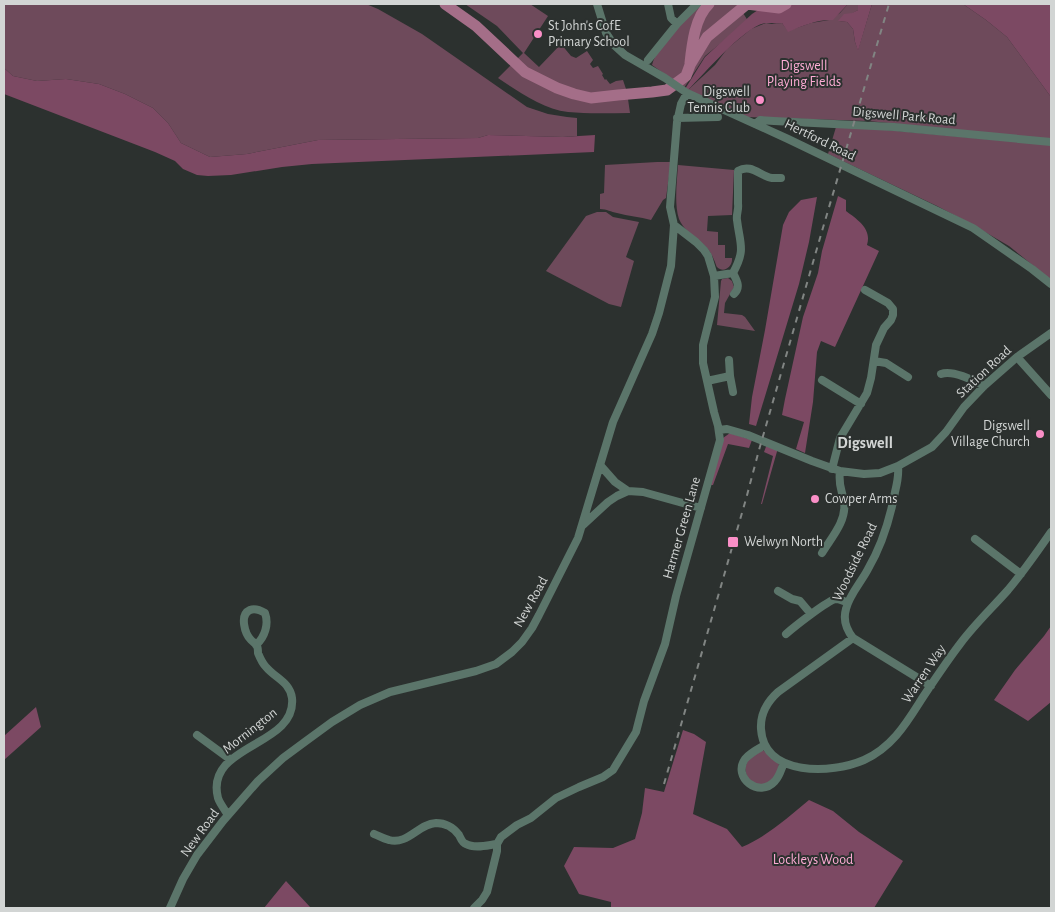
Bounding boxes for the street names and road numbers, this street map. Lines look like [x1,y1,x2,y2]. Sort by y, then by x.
street label: Digswell Park Road [852,105,956,127]
street label: Hertford Road [782,117,858,163]
street label: Station Road [954,343,1014,401]
street label: Harmer Green Lane [661,475,703,581]
street label: Woodside Road [830,521,880,603]
street label: New Road [511,574,551,630]
street label: Warren Way [899,642,949,706]
street label: Mornington [220,706,280,756]
street label: New Road [178,807,222,859]

